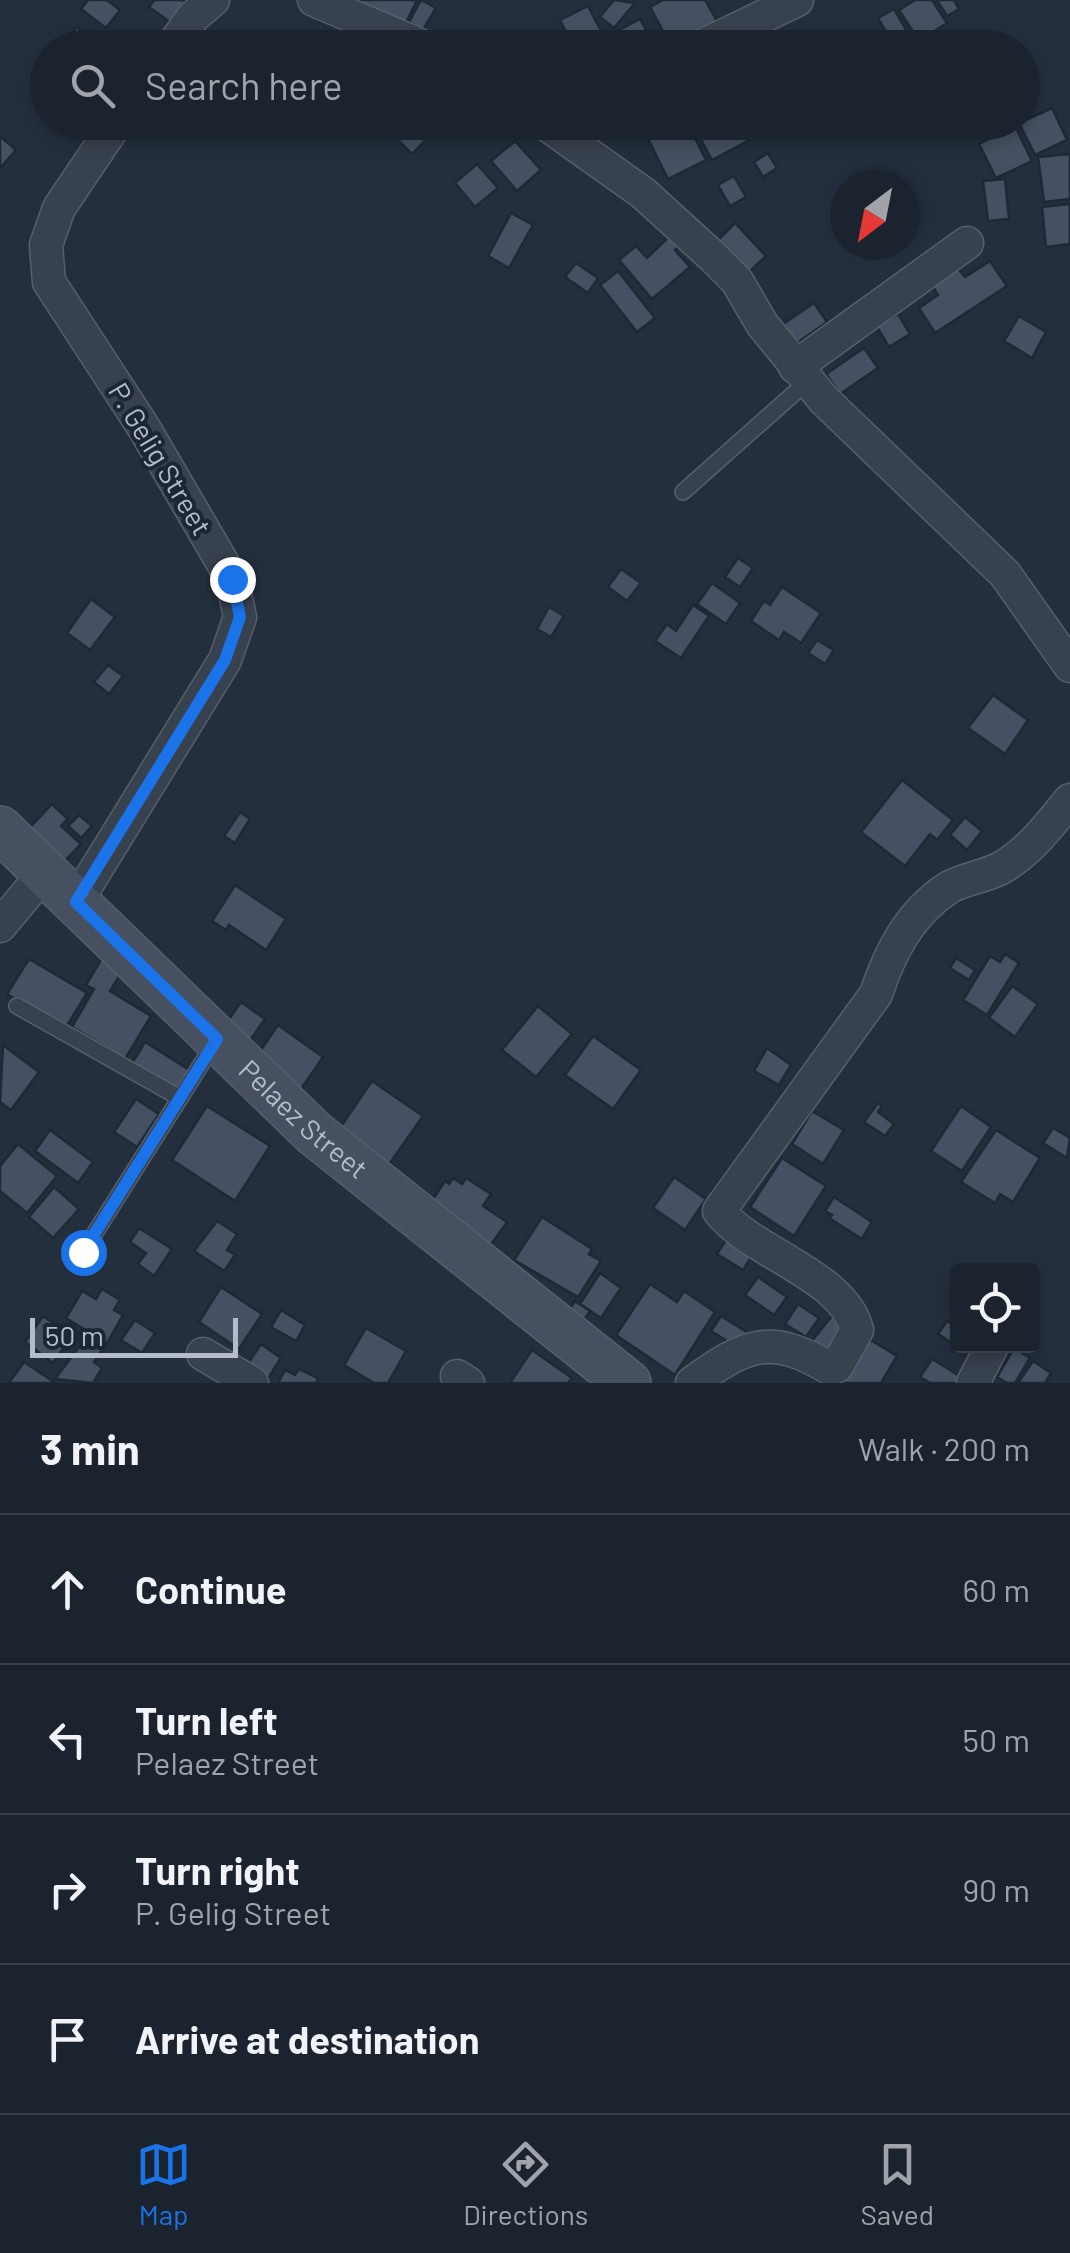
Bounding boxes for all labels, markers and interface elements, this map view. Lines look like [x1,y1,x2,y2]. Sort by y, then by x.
search box [30,30,1040,140]
icon: search [65,58,120,113]
text: Search here [145,62,343,108]
north arrow [830,170,920,260]
street label: P. Gelig Street [102,376,220,541]
route end [210,557,256,603]
street label: Pelaez Street [233,1052,375,1185]
route start [61,1230,107,1276]
map controls [950,1263,1040,1353]
button: locate [950,1263,1040,1353]
scale bar [30,1313,238,1358]
text: 50 m [45,1318,104,1352]
text: 3 min [40,1423,140,1473]
text: Walk · 200 m [858,1429,1030,1467]
icon: ahead [40,1562,95,1617]
text: Continue [135,1566,286,1612]
text: 60 m [963,1570,1030,1608]
text: Turn left [135,1697,278,1743]
icon: left [40,1712,95,1767]
text: 50 m [963,1720,1030,1758]
text: Pelaez Street [135,1743,319,1781]
text: Turn right [135,1847,300,1893]
icon: right [40,1862,95,1917]
text: 90 m [962,1870,1030,1908]
text: P. Gelig Street [135,1893,331,1931]
icon: arrive [40,2012,95,2067]
text: Arrive at destination [135,2016,480,2062]
tab: Map [136,2137,191,2231]
tab: Directions [463,2137,588,2231]
tab: Saved [860,2137,934,2231]

